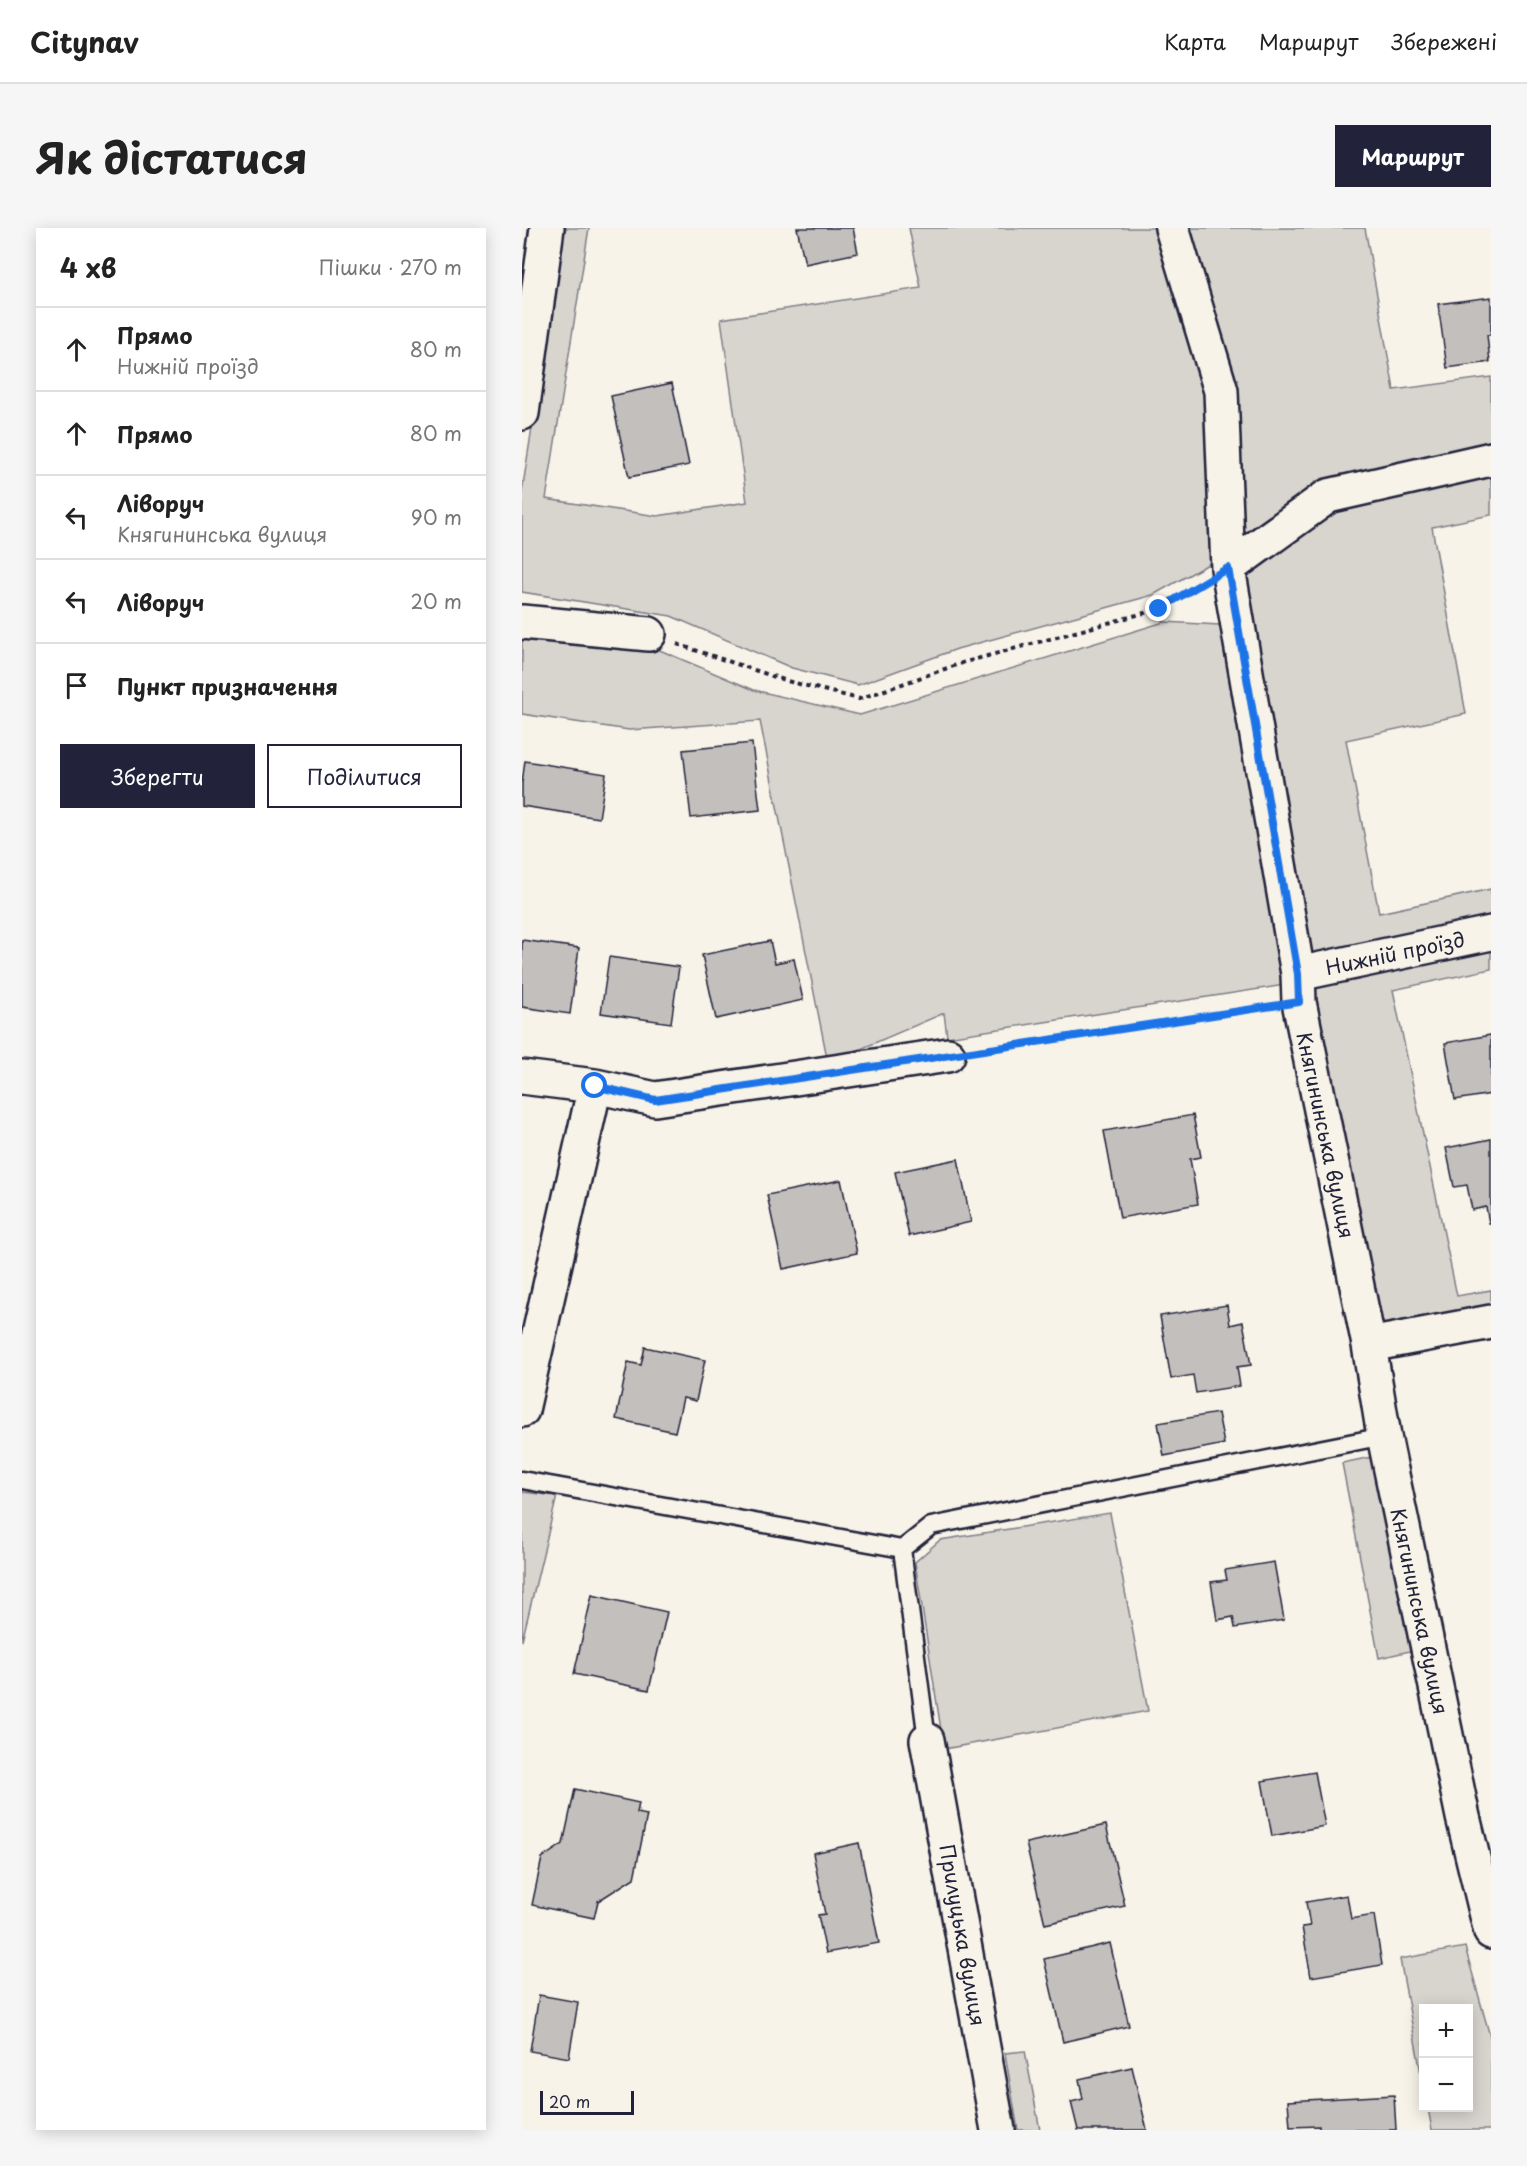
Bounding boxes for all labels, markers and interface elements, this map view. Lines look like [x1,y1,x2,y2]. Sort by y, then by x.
text: Citynav [30,20,139,63]
text: Карта [1164,25,1226,57]
text: Маршрут [1259,25,1358,57]
text: Збережені [1391,25,1497,57]
text: Як дістатися [36,125,308,188]
button: Маршрут [1335,125,1491,187]
text: 4 хв [60,248,116,287]
text: Пішки · 270 m [319,252,462,282]
text: Прямо [117,318,192,351]
icon: ahead [60,333,93,366]
text: 80 m [410,334,462,364]
text: Нижній проїзд [117,351,259,381]
icon: ahead [60,417,93,450]
text: Прямо [117,417,192,450]
text: 80 m [410,418,462,448]
text: Ліворуч [117,486,204,519]
icon: left [60,501,93,534]
text: 90 m [411,502,462,532]
text: Княгининська вулиця [117,519,327,549]
icon: left [60,585,93,618]
text: Ліворуч [117,585,204,618]
text: 20 m [410,586,462,616]
route end [1145,595,1171,621]
icon: arrive [60,669,93,702]
text: Пункт призначення [117,669,338,702]
button: Зберегти [60,744,255,808]
button: Поділитися [267,744,462,808]
street label: Нижній проїзд [1323,924,1467,982]
street label: Княгининська вулиця [1289,1029,1363,1241]
route start [581,1072,607,1098]
street label: Княгининська вулиця [1383,1505,1457,1717]
street label: Прилуцька вулиця [932,1842,994,2028]
map controls [1419,2004,1473,2112]
button: + [1419,2004,1473,2058]
button: − [1419,2058,1473,2112]
scale bar [540,2088,634,2116]
text: 20 m [549,2089,590,2113]

